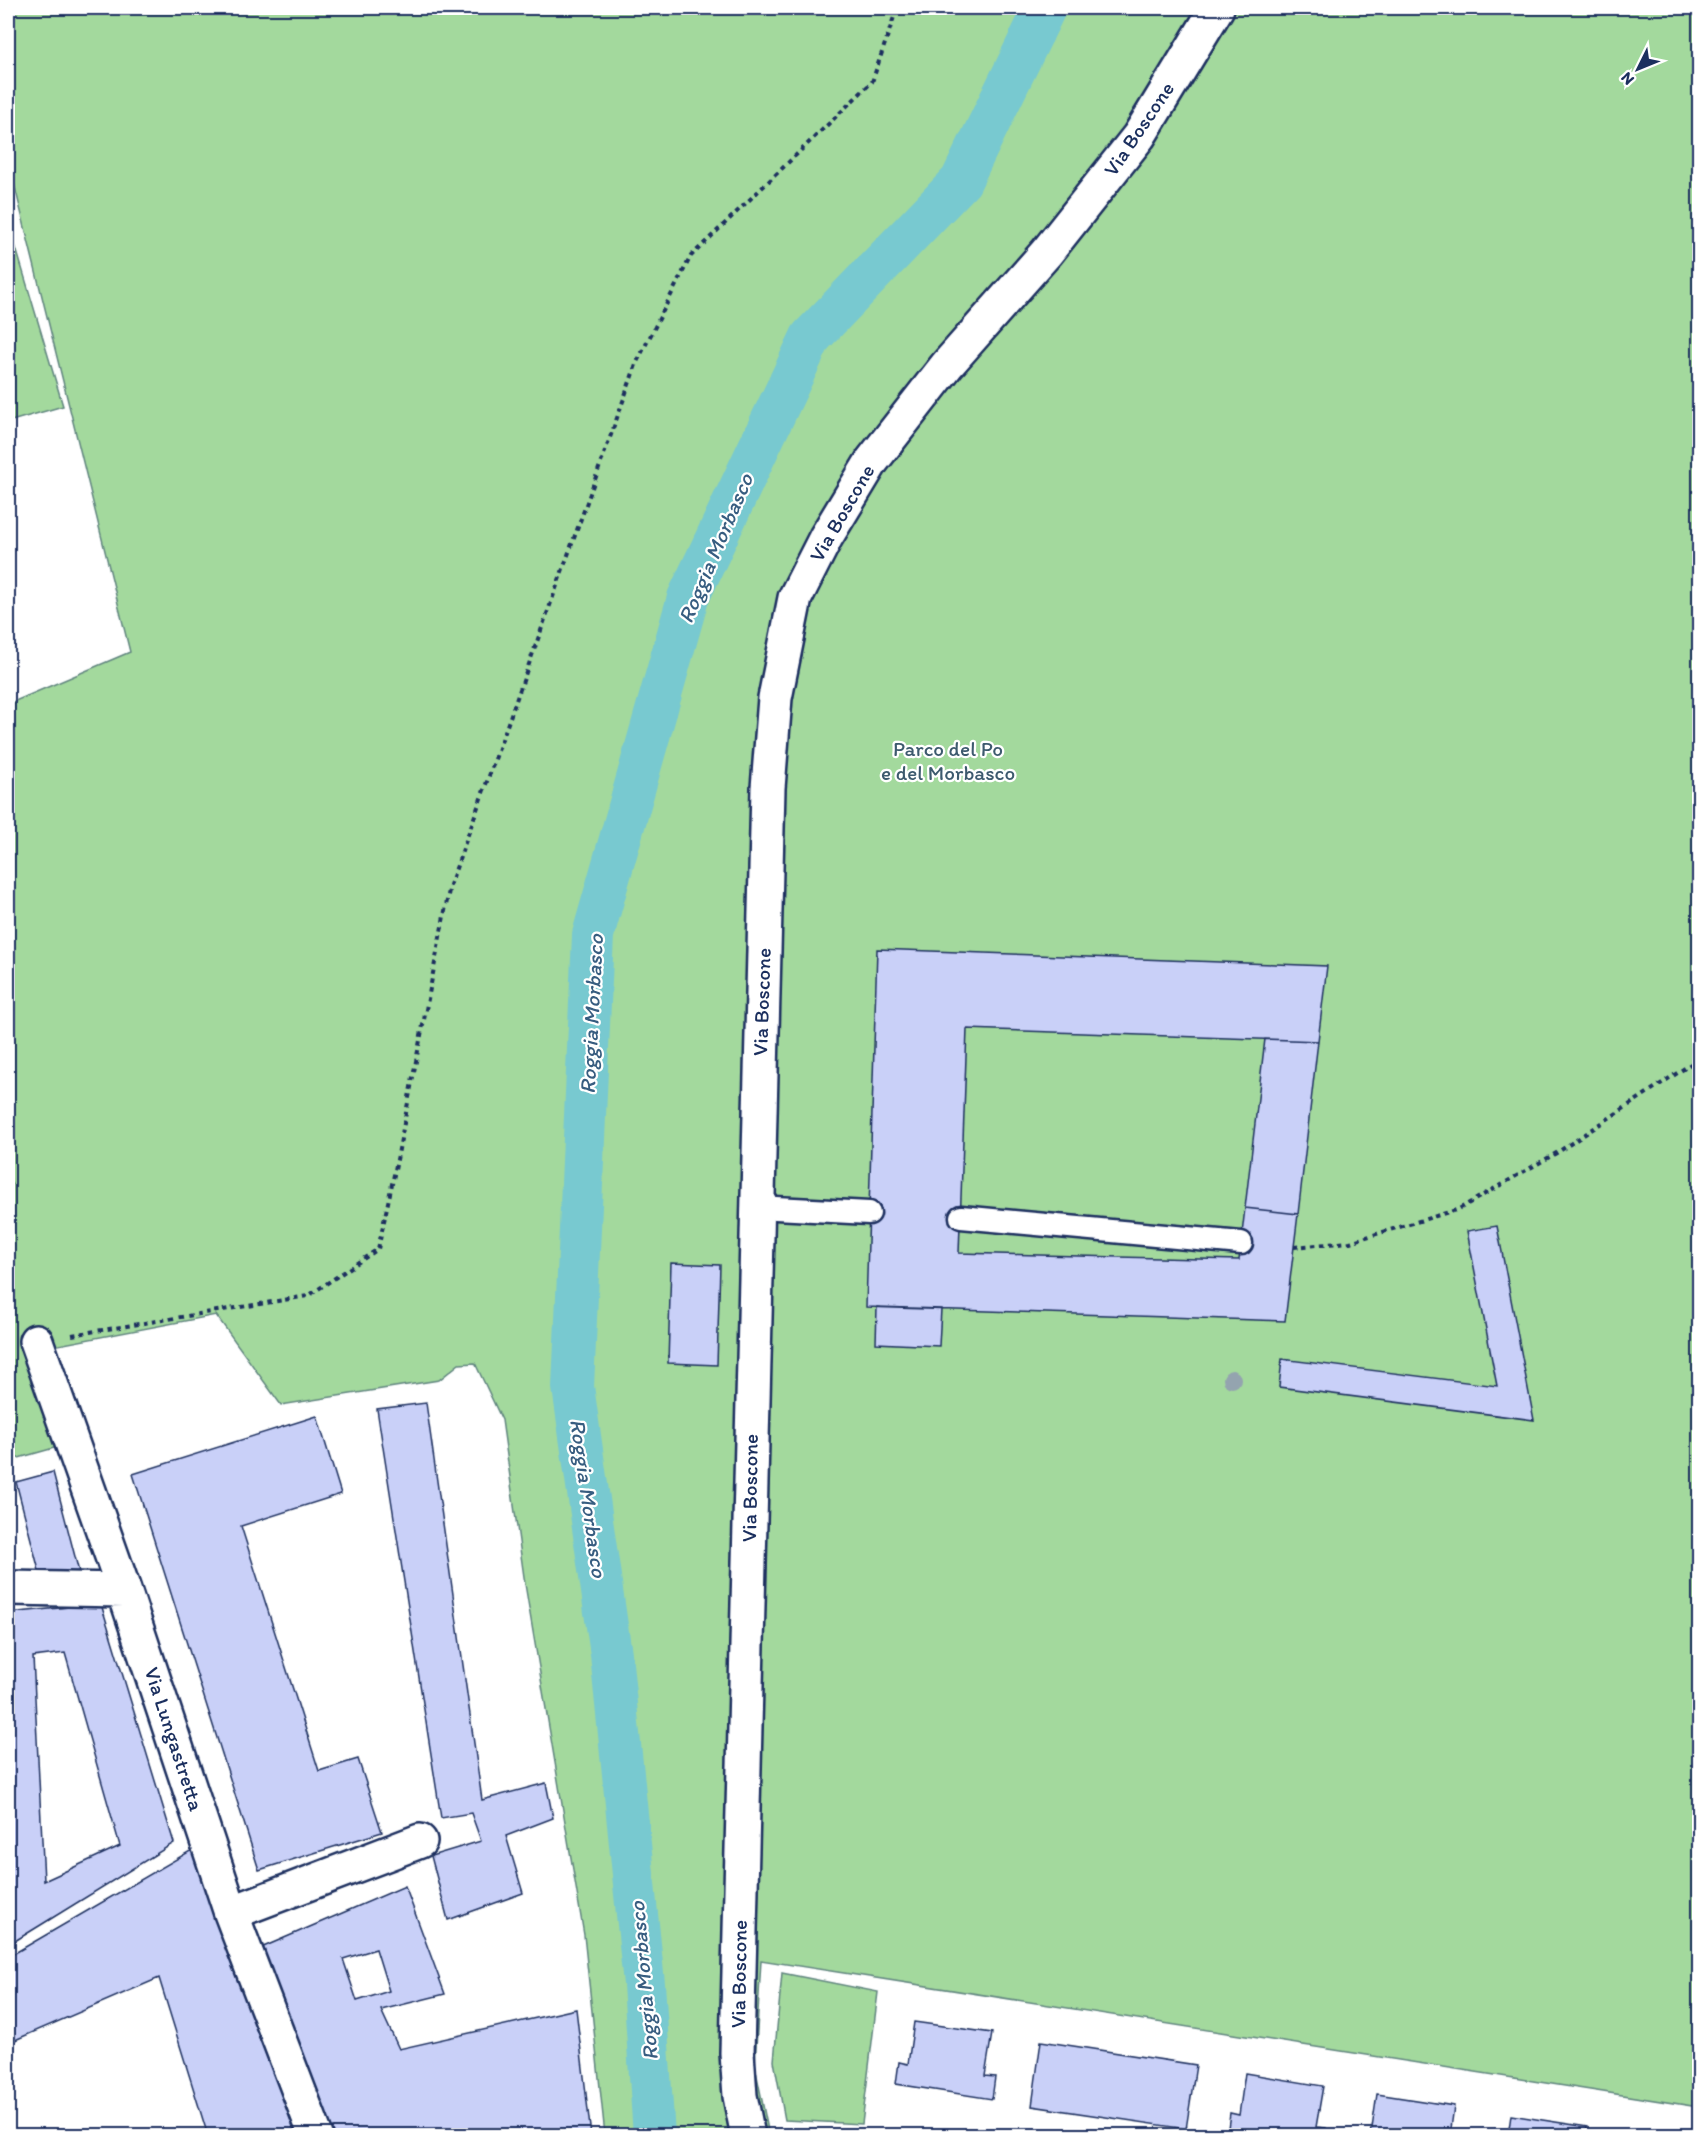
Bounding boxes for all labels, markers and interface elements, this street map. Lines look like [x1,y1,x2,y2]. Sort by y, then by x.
north arrow [1608,39,1668,99]
text: N [1617,68,1638,89]
street label: Via Boscone [1098,77,1179,181]
street label: Via Boscone [804,460,879,566]
water label: Roggia Morbasco [672,469,759,627]
park label: Parco del Po e del Morbasco [881,736,1015,785]
water label: Roggia Morbasco [574,933,609,1094]
street label: Via Boscone [747,947,776,1057]
water label: Roggia Morbasco [564,1417,613,1580]
street label: Via Boscone [736,1434,763,1542]
street label: Via Lungastretta [139,1664,210,1814]
water label: Roggia Morbasco [623,1899,664,2062]
street label: Via Boscone [725,1920,752,2028]

